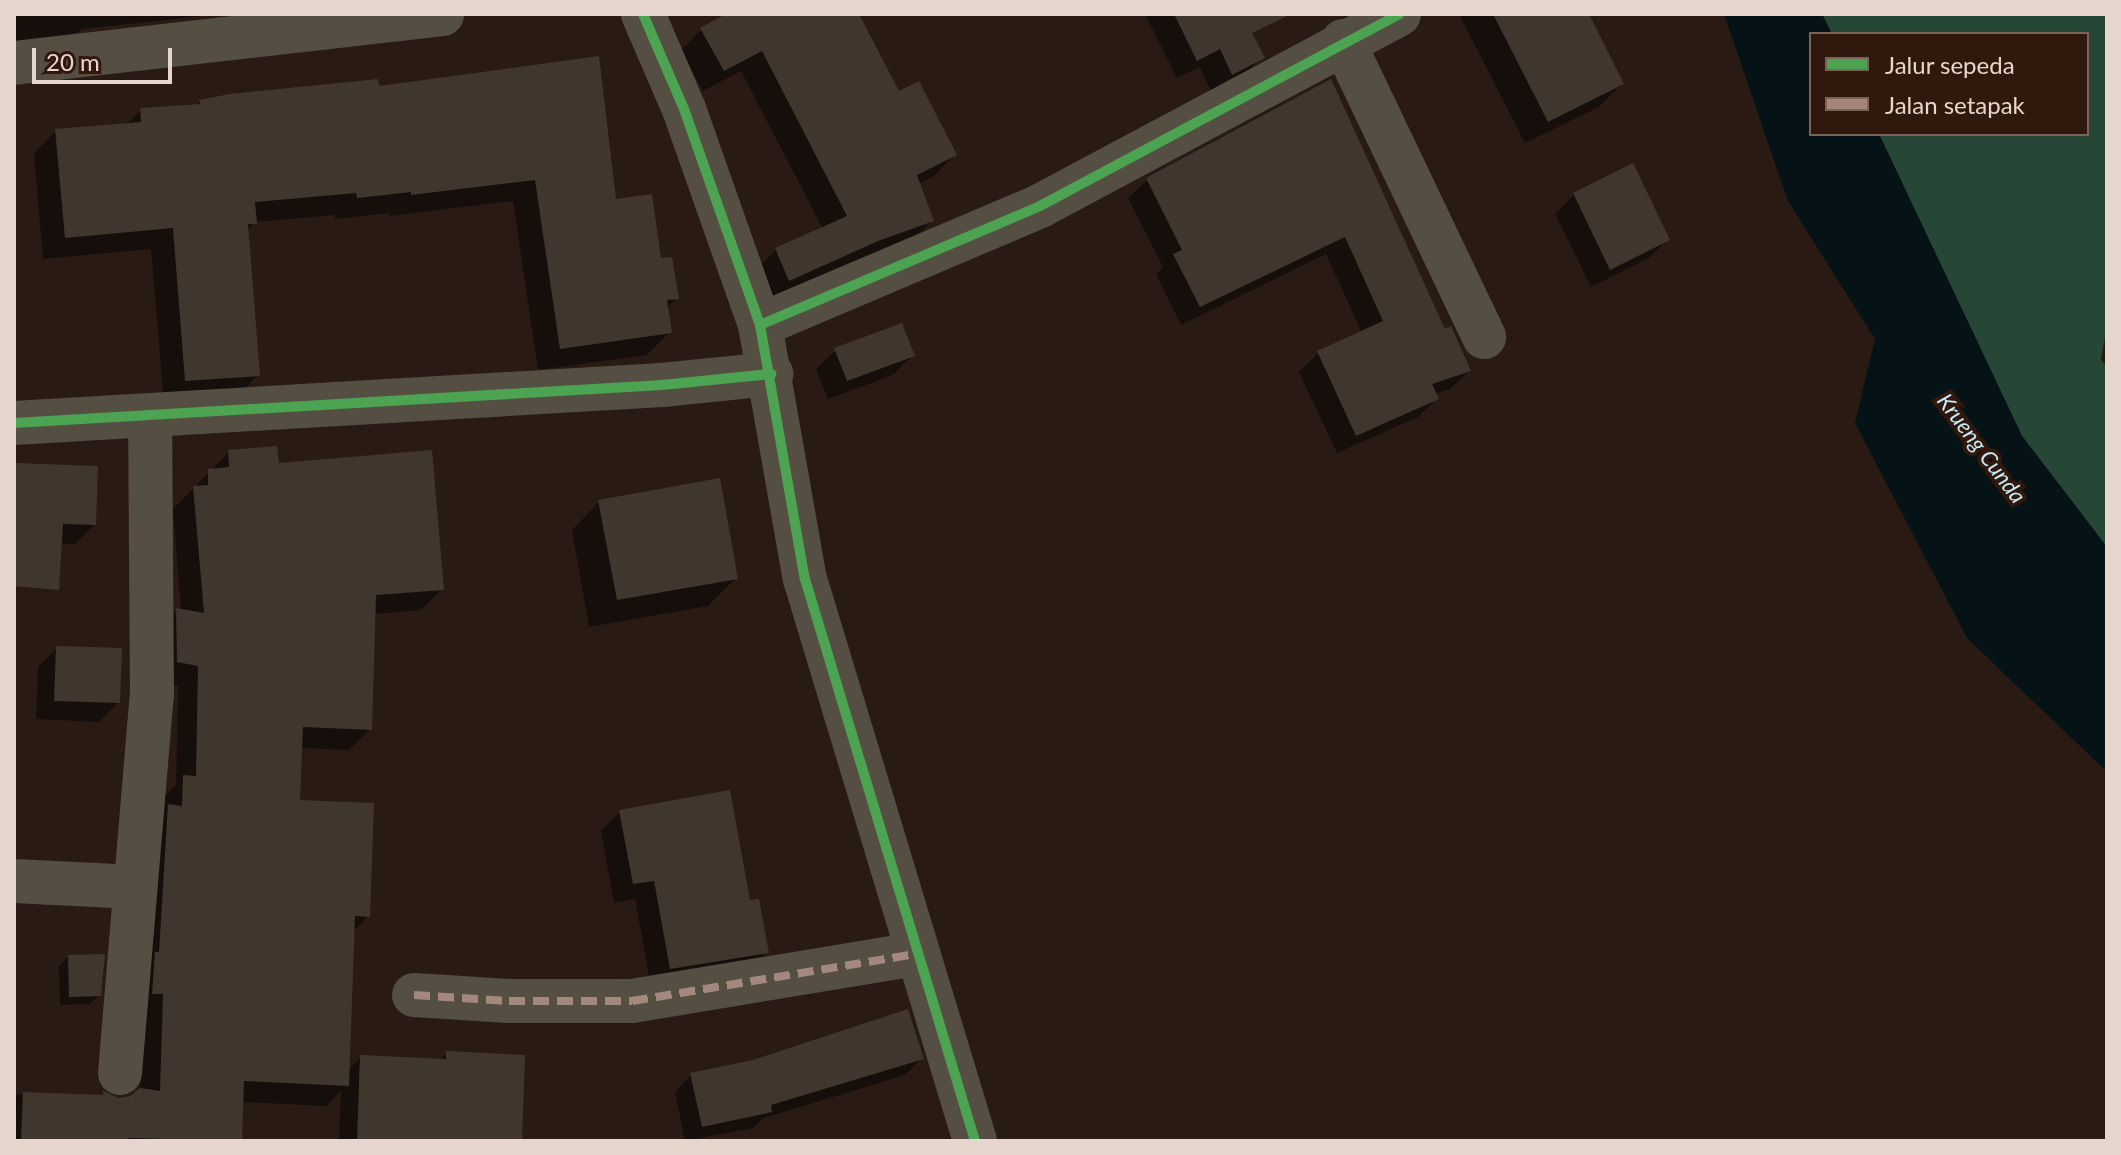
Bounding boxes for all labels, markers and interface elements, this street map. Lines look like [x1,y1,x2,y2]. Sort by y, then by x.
scale bar [36,32,176,82]
legend [1809,32,2089,136]
text: 20 m [46,47,100,76]
text: Jalur sepeda [1885,50,2015,79]
text: Jalan setapak [1885,90,2025,119]
water label: Krueng Cunda [1932,388,2032,508]

